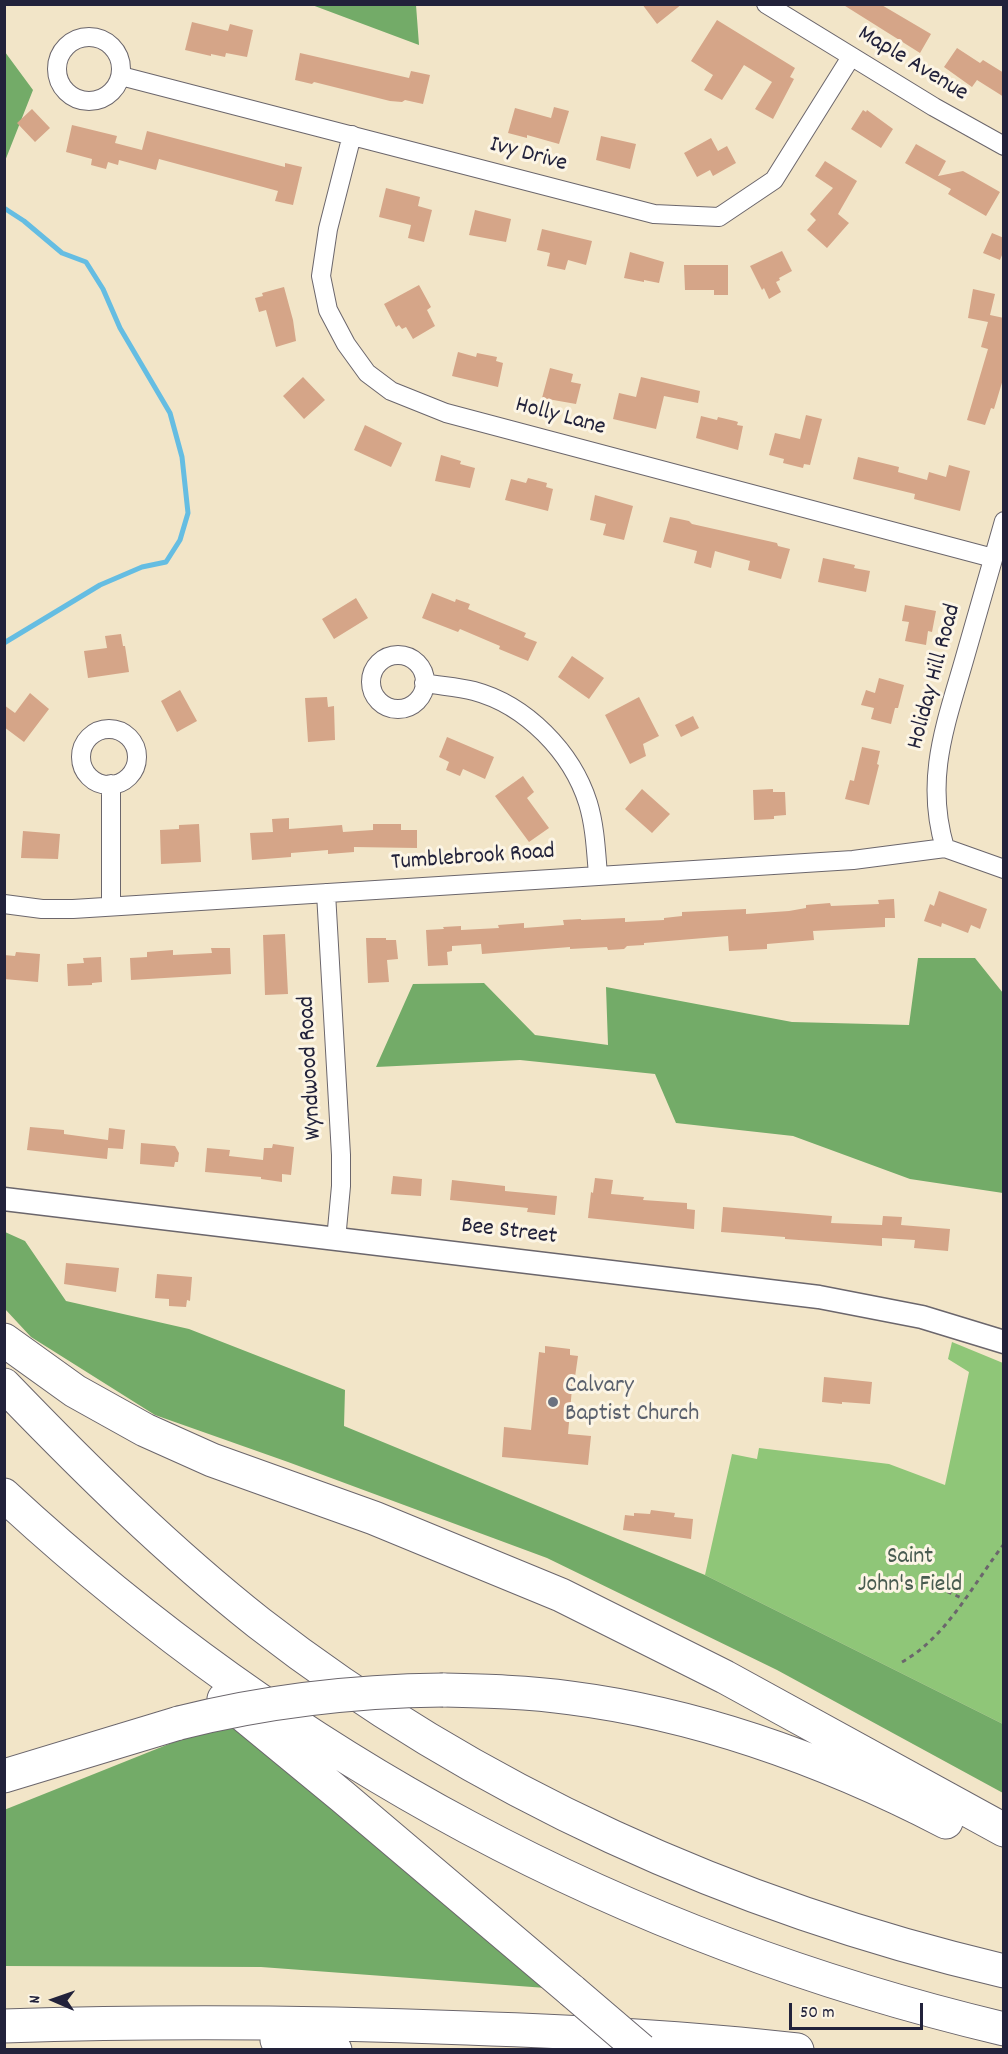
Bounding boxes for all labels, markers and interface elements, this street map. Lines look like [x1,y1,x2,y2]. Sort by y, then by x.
street label: Maple Avenue [852,21,972,109]
street label: Ivy Drive [486,132,570,180]
street label: Holly Lane [512,392,608,444]
street label: Holiday Hill Road [903,601,969,753]
street label: Tumblebrook Road [390,839,556,879]
street label: Wyndwood Road [294,995,330,1141]
street label: Bee Street [459,1213,559,1253]
place label: Calvary Baptist Church [565,1374,699,1430]
marker: Calvary Baptist Church [546,1395,560,1409]
park label: Saint John's Field [858,1545,962,1601]
north arrow [24,1970,84,2030]
scale bar [792,1991,926,2029]
text: N [24,1995,47,2004]
text: 50 m [800,2001,835,2026]

